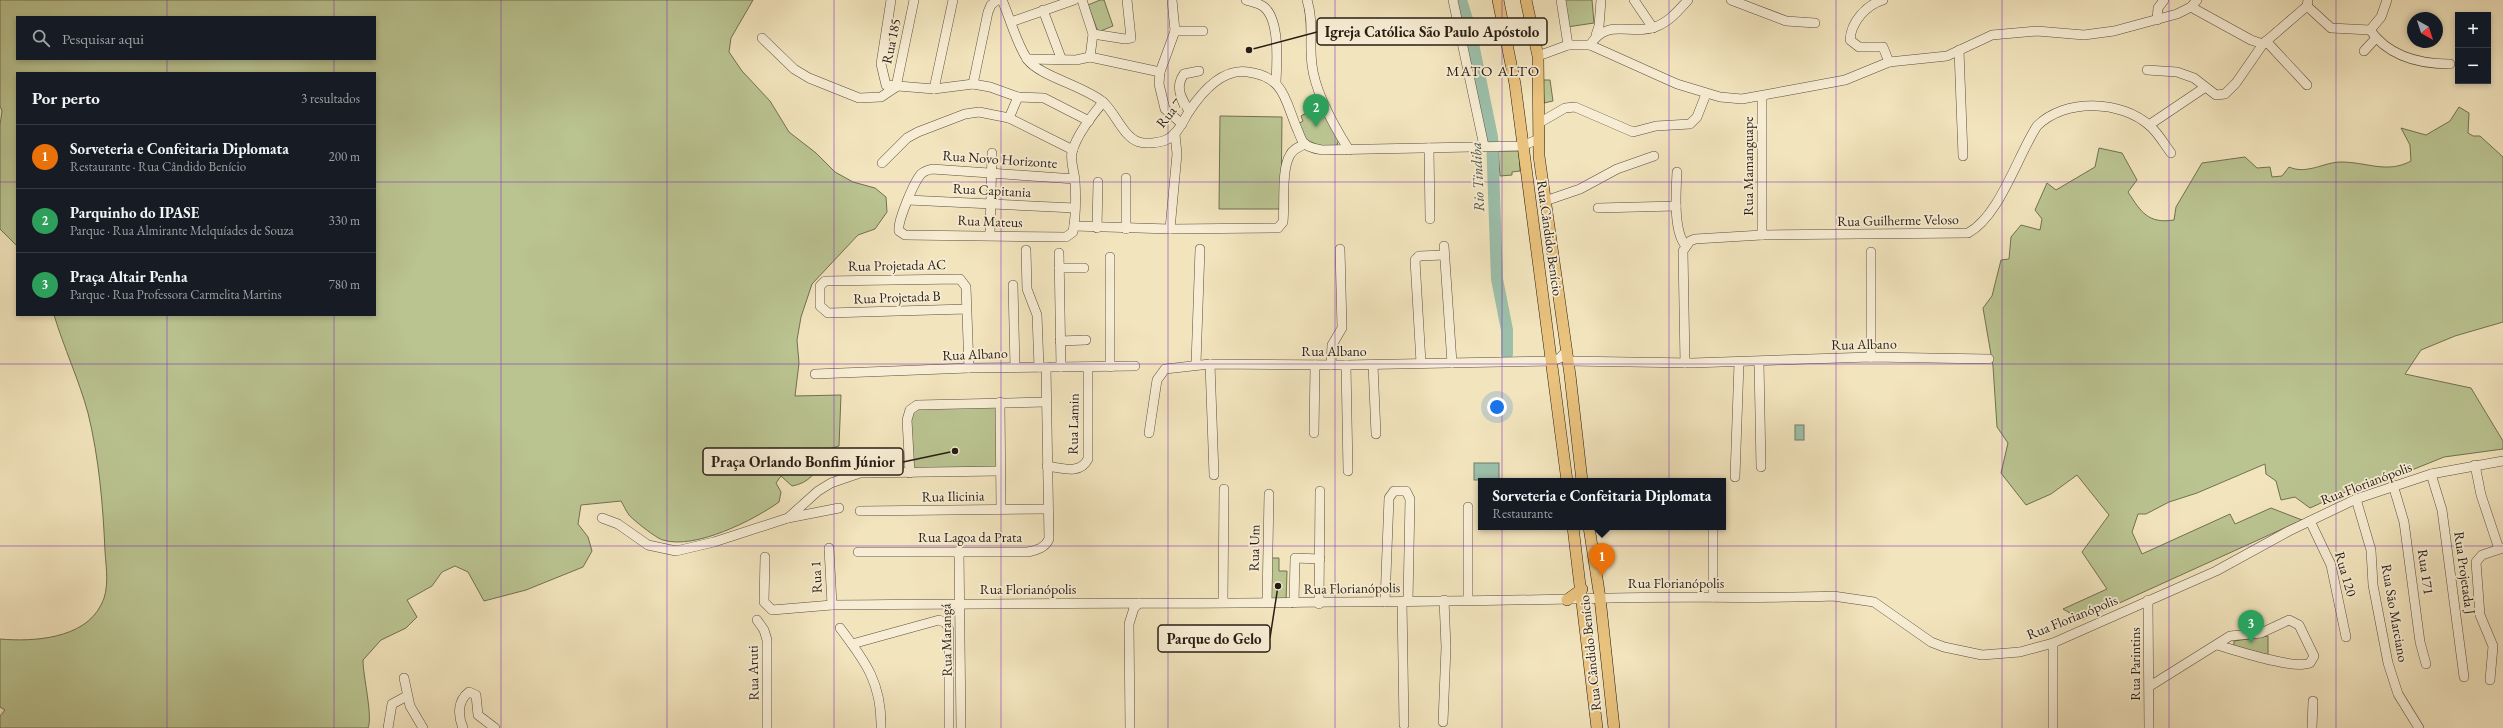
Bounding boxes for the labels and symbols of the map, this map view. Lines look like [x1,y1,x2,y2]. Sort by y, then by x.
north arrow [2407,12,2443,48]
street label: Rua 185 [877,17,905,65]
callout: Igreja Católica São Paulo Apóstolo [1317,18,1547,45]
text: Igreja Católica São Paulo Apóstolo [1325,22,1540,41]
district label: MATO ALTO [1446,61,1540,80]
pin: 2 [1303,94,1329,127]
street label: Rua 7 [1152,95,1186,131]
street label: Rua Mamanguape [1739,116,1757,216]
water label: Rio Tindiba [1466,141,1488,213]
street label: Rua Novo Horizonte [942,146,1058,172]
street label: Rua Capitania [952,179,1032,201]
street label: Rua Cândido Benício [1533,179,1567,297]
street label: Rua Guilherme Veloso [1837,210,1959,230]
street label: Rua Mateus [957,211,1023,231]
street label: Rua Projetada AC [848,255,946,275]
street label: Rua Projetada B [853,286,941,308]
street label: Rua Albano [1831,334,1897,354]
street label: Rua Albano [1301,342,1367,360]
street label: Rua Albano [942,344,1008,364]
street label: Rua Lamin [1063,393,1083,455]
your location [1487,397,1507,417]
callout: Praça Orlando Bonfim Júnior [703,448,903,475]
text: Praça Orlando Bonfim Júnior [711,452,896,471]
street label: Rua Florianópolis [2318,457,2415,509]
street label: Rua Ilicinia [921,486,985,506]
street label: Rua Um [1245,524,1263,572]
street label: Rua Lagoa da Prata [918,528,1022,546]
street label: Rua Projetada J [2450,530,2480,616]
pin: 1 [1589,543,1615,576]
street label: Rua 171 [2414,548,2438,596]
street label: Rua 120 [2331,549,2361,599]
street label: Rua 1 [806,560,826,594]
street label: Rua São Marciano [2378,563,2412,663]
street label: Rua Florianópolis [1628,574,1725,592]
street label: Rua Florianópolis [1304,578,1401,598]
street label: Rua Florianópolis [980,580,1077,598]
street label: Rua Florianópolis [2024,590,2121,643]
street label: Rua Cândido Benício [1575,594,1605,712]
street label: Rua Marangá [936,603,956,677]
pin: 3 [2238,610,2264,643]
callout: Parque do Gelo [1158,625,1270,652]
street label: Rua Parintins [2126,627,2144,701]
text: Parque do Gelo [1166,629,1262,648]
street label: Rua Aruti [744,645,762,701]

